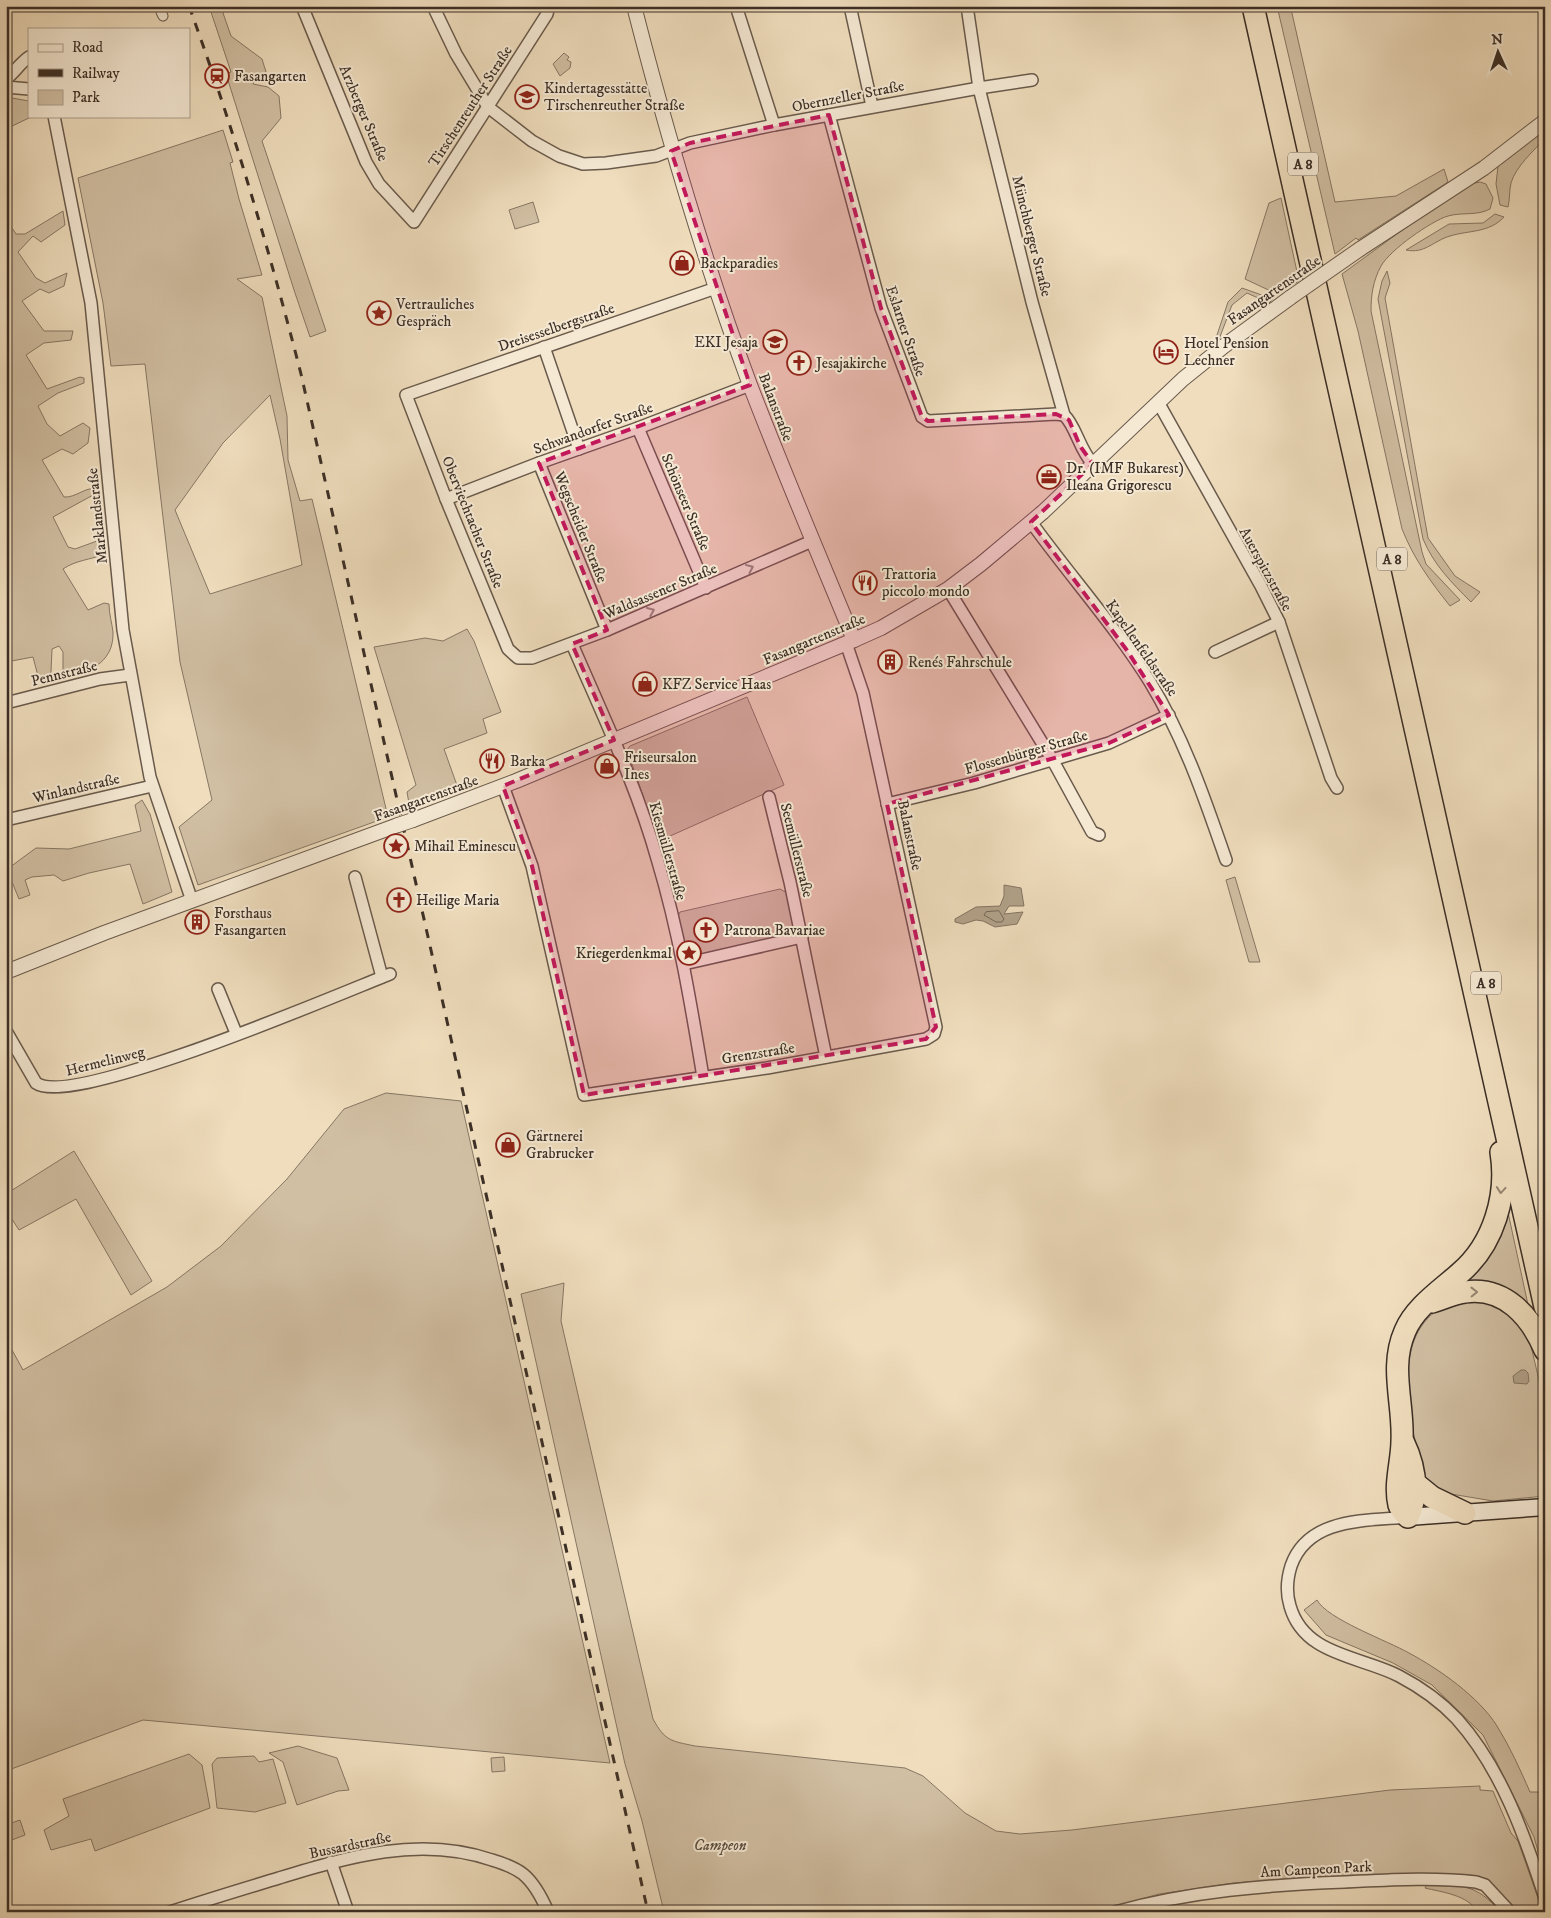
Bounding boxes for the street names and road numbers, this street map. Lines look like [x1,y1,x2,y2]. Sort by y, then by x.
street label: Tirschenreuther Straße [424,42,517,170]
street label: Arzberger Straße [335,62,392,164]
street label: Obernzeller Straße [790,76,906,117]
road number: A 8 [1288,152,1318,175]
street label: Münchberger Straße [1007,174,1056,299]
street label: Fasangartenstraße [1224,251,1325,330]
street label: Eslarner Straße [881,283,930,379]
street label: Dreisesselbergstraße [495,299,617,356]
street label: Balanstraße [754,370,797,444]
street label: Schwandorfer Straße [531,398,656,459]
street label: Schönseer Straße [657,451,714,554]
street label: Oberviechtacher Straße [437,453,508,591]
street label: Marklandstraße [83,467,112,565]
street label: Wegscheider Straße [549,468,612,586]
street label: Auerspitzstraße [1235,524,1296,615]
road number: A 8 [1377,548,1407,570]
street label: Waldsassener Straße [600,559,720,624]
street label: Kapellenfeldstraße [1101,596,1182,700]
street label: Fasangartenstraße [760,609,868,670]
street label: Pennstraße [29,656,99,691]
street label: Flossenbürger Straße [962,726,1090,779]
street label: Winlandstraße [30,769,121,808]
street label: Fasangartenstraße [371,771,481,826]
street label: Balanstraße [893,798,926,872]
street label: Kiesmüllerstraße [644,800,691,903]
street label: Seemüllerstraße [776,801,817,899]
road number: A 8 [1471,971,1501,994]
street label: Grenzstraße [720,1038,796,1069]
street label: Hermelinweg [64,1042,147,1080]
street label: Bussardstraße [307,1828,393,1863]
street label: Am Campeon Park [1260,1857,1373,1882]

